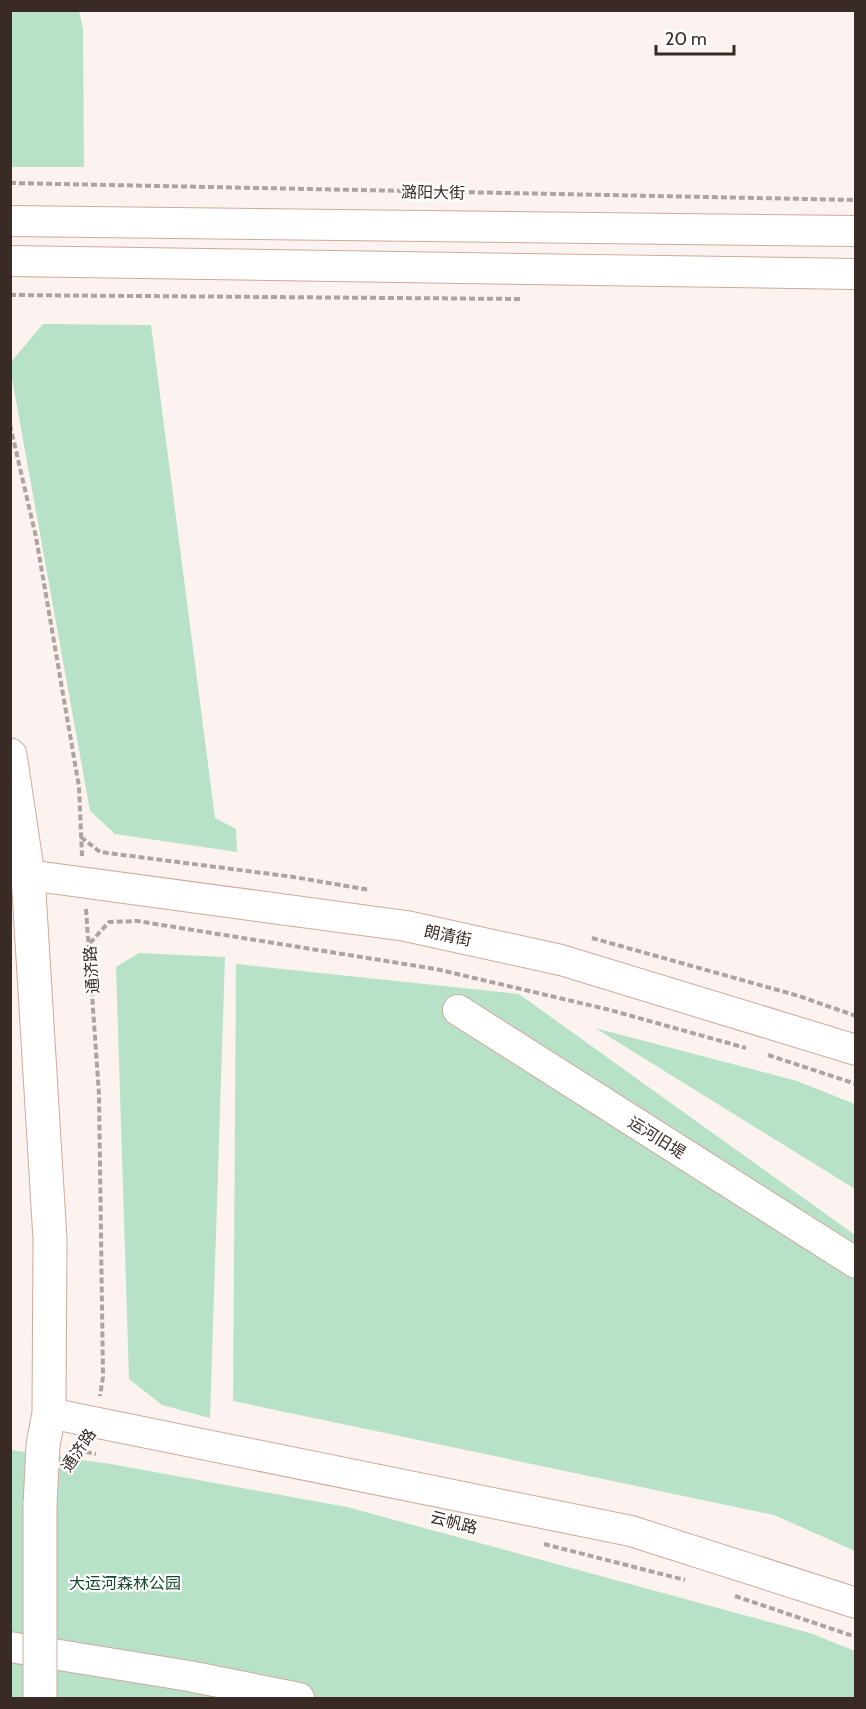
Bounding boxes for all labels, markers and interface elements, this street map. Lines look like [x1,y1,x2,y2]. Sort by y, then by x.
scale bar [656,18,734,56]
text: 20 m [665,28,707,50]
street label: 潞阳大街 [401,182,465,203]
street label: 朗清街 [422,921,473,950]
street label: 通济路 [80,945,103,995]
street label: 运河旧堤 [625,1112,689,1162]
street label: 通济路 [57,1425,100,1475]
street label: 云帆路 [428,1507,479,1538]
park label: 大运河森林公园 [69,1574,181,1593]

